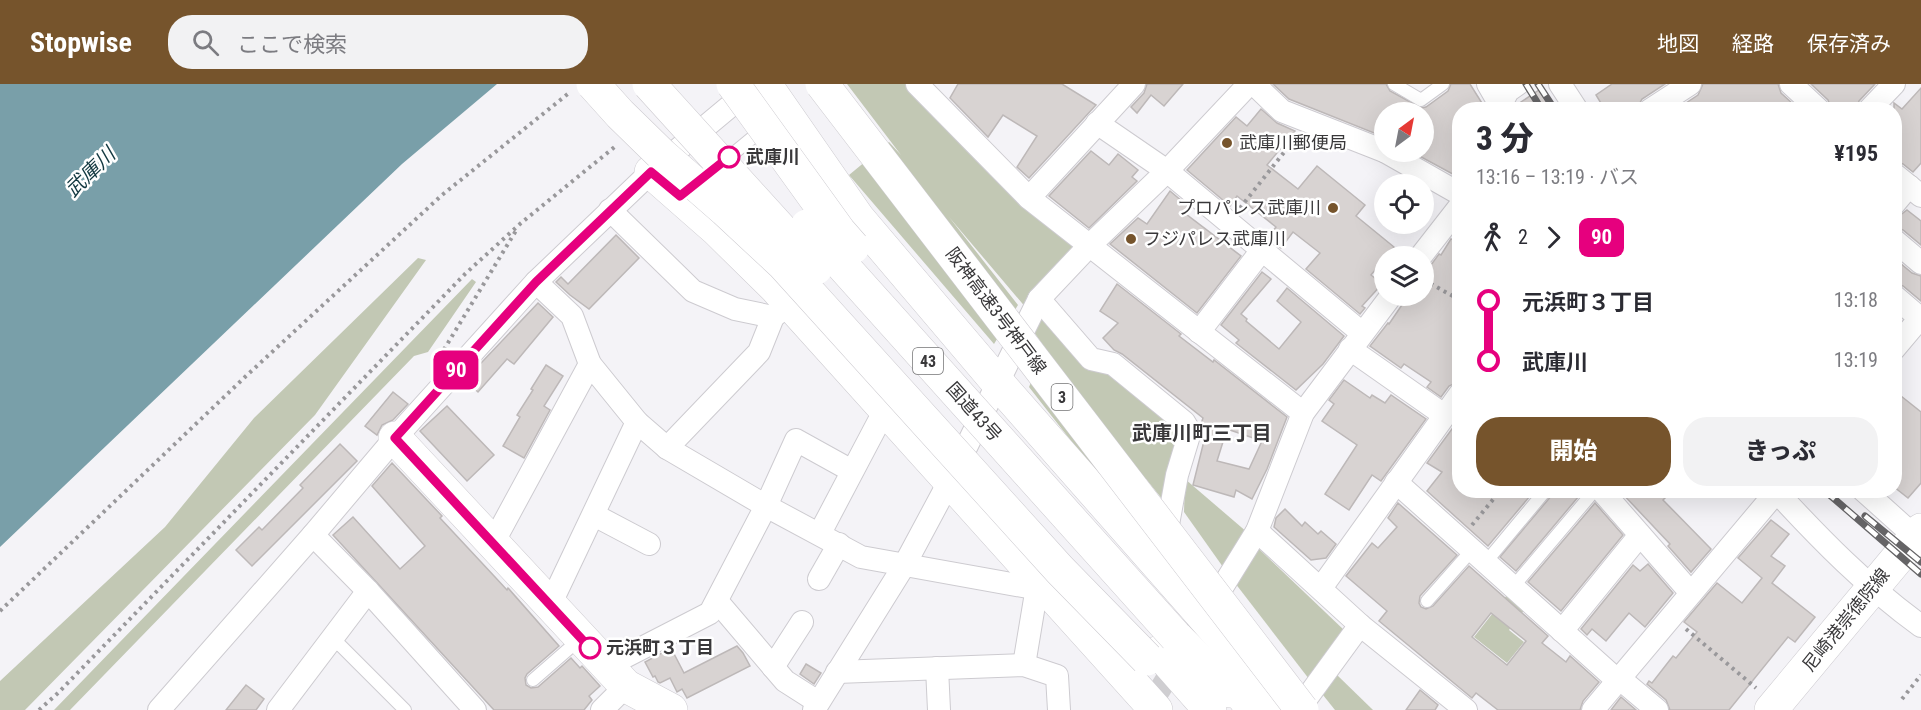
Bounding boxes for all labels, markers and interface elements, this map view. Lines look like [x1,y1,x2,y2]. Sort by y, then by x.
search box [168,15,588,69]
text: Stopwise [30,26,132,59]
icon: search [189,26,222,59]
text: ここで検索 [237,32,347,57]
text: 地図 [1657,32,1699,56]
text: 経路 [1732,32,1774,56]
text: 保存済み [1807,32,1891,56]
north arrow [1374,102,1434,162]
map controls [1374,102,1434,306]
text: 3 分 [1476,119,1533,158]
place label: 武庫川郵便局 [1239,132,1347,153]
marker: 武庫川郵便局 [1220,136,1234,150]
water label: 武庫川 [60,141,121,201]
text: ¥195 [1834,141,1878,166]
marker: 武庫川 [718,146,740,168]
place label: 武庫川 [746,146,800,167]
text: 13:16 – 13:19 · バス [1476,165,1639,189]
button: locate [1374,174,1434,234]
place label: プロパレス武庫川 [1177,197,1321,218]
marker: プロパレス武庫川 [1326,201,1340,215]
icon: walk [1476,221,1509,254]
icon: forward [1537,221,1570,254]
text: 2 [1518,225,1528,249]
text: 90 [1591,225,1612,249]
place label: フジパレス武庫川 [1143,228,1286,249]
marker: フジパレス武庫川 [1124,232,1138,246]
street label: 阪神高速3号神戸線 [942,243,1051,378]
button: layers [1374,246,1434,306]
text: 13:18 [1834,288,1878,312]
text: 元浜町３丁目 [1522,290,1654,315]
road number: 43 [913,348,943,374]
text: 13:19 [1834,348,1878,372]
line badge: 90 [429,350,483,390]
text: 武庫川 [1522,350,1588,375]
text: 90 [445,358,467,382]
street label: 国道43号 [943,378,1006,445]
road number: 3 [1052,384,1072,410]
button: 開始 [1476,417,1671,486]
button: きっぷ [1683,417,1878,486]
district label: 武庫川町三丁目 [1132,421,1272,445]
street label: 尼崎港崇徳院線 [1798,564,1893,675]
marker: 元浜町３丁目 [579,637,601,659]
place label: 元浜町３丁目 [606,637,714,658]

